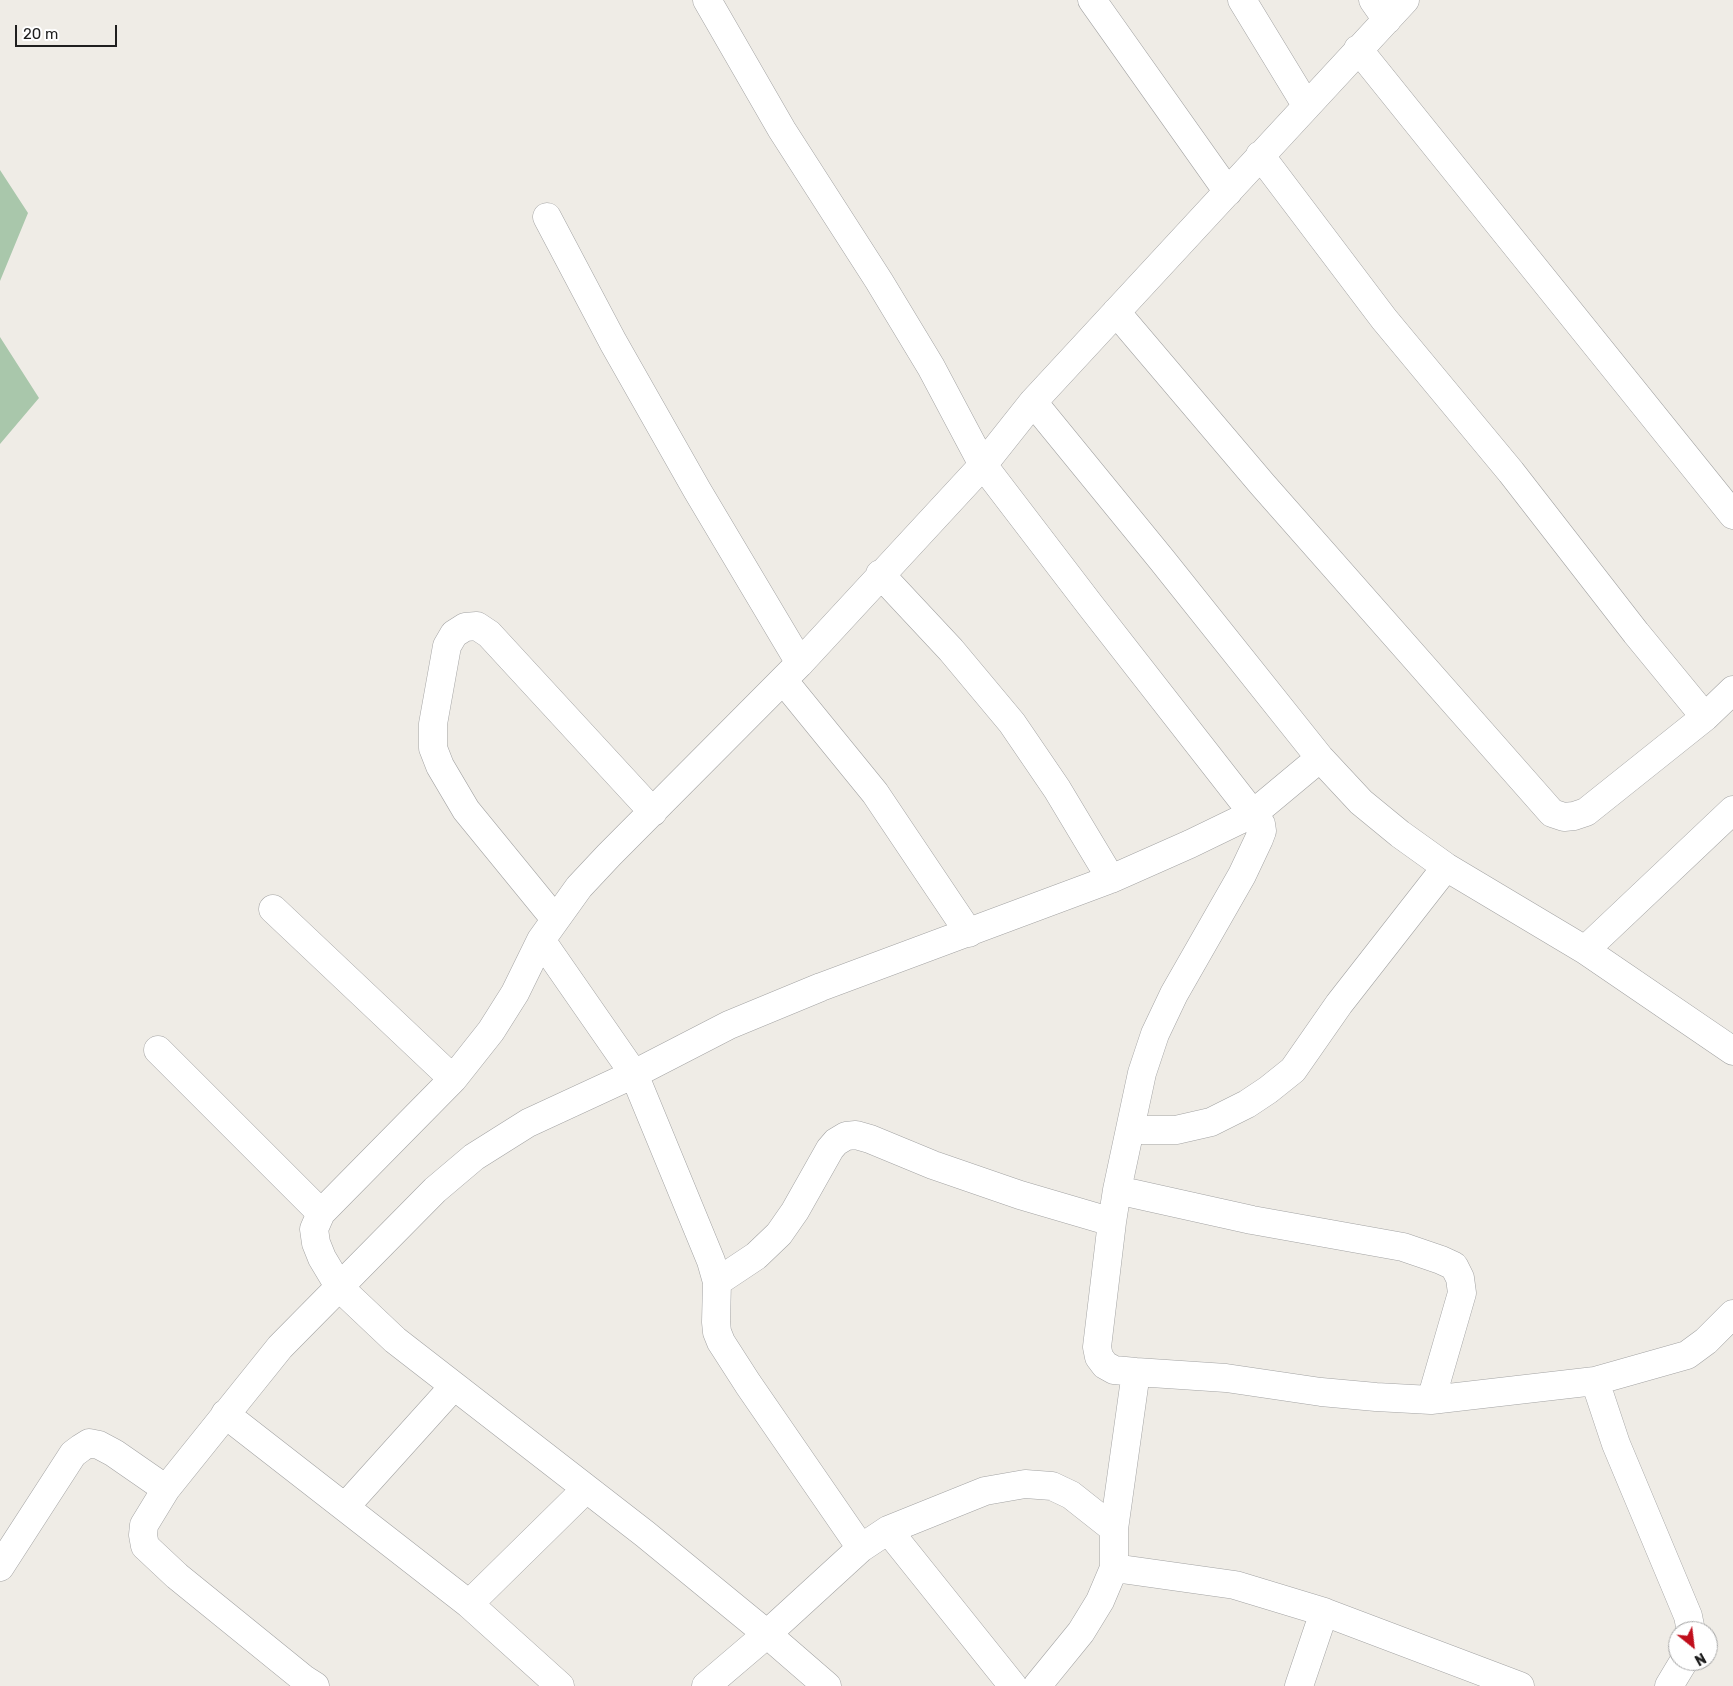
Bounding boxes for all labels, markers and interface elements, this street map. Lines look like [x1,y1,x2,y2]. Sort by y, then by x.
scale bar [18,15,120,47]
text: 20 m [23,25,58,43]
north arrow [1668,1621,1718,1671]
text: N [1692,1649,1709,1669]

